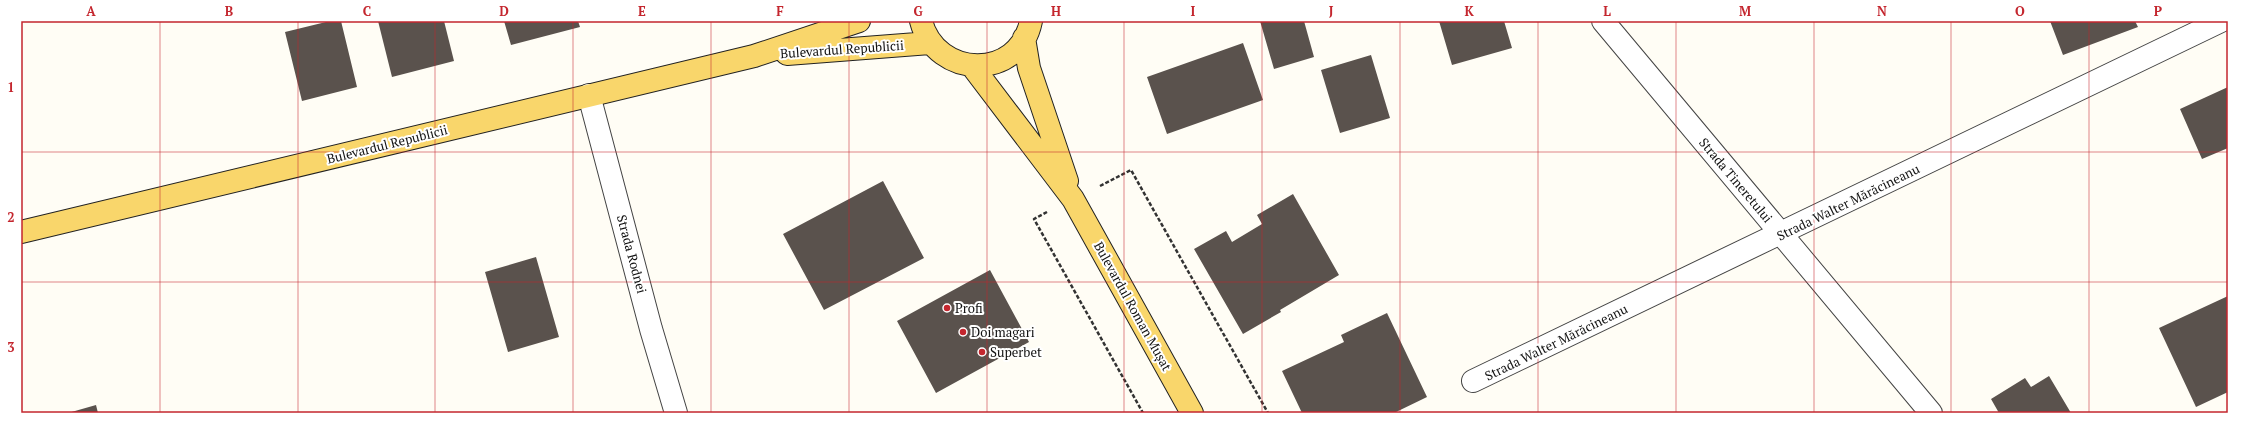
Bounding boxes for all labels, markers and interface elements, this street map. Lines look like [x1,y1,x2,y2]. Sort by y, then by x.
text: A [86,2,96,20]
text: B [225,2,233,20]
text: C [363,2,371,20]
text: D [499,2,509,20]
text: E [638,2,646,20]
text: F [776,2,784,20]
text: G [913,2,923,20]
text: H [1051,2,1061,20]
text: I [1191,2,1196,20]
text: J [1329,2,1334,20]
text: K [1464,2,1474,20]
text: L [1603,2,1611,20]
text: M [1739,2,1751,20]
text: N [1877,2,1887,20]
text: O [2015,2,2025,20]
text: P [2154,2,2162,20]
street label: Bulevardul Republicii [780,36,904,62]
text: 1 [7,78,15,96]
street label: Bulevardul Republicii [325,120,449,168]
street label: Strada Tineretului [1695,134,1777,226]
street label: Strada Walter Mărăcineanu [1774,159,1923,244]
text: 2 [7,208,15,226]
street label: Strada Rodnei [613,213,651,295]
street label: Bulevardul Roman Mușat [1090,238,1176,374]
place label: Profi [955,299,983,317]
street label: Strada Walter Mărăcineanu [1482,299,1631,384]
marker: Profi [942,303,952,313]
place label: Doi magari [971,323,1035,341]
marker: Doi magari [958,327,968,337]
text: 3 [7,338,15,356]
place label: Superbet [990,343,1042,361]
marker: Superbet [977,347,987,357]

